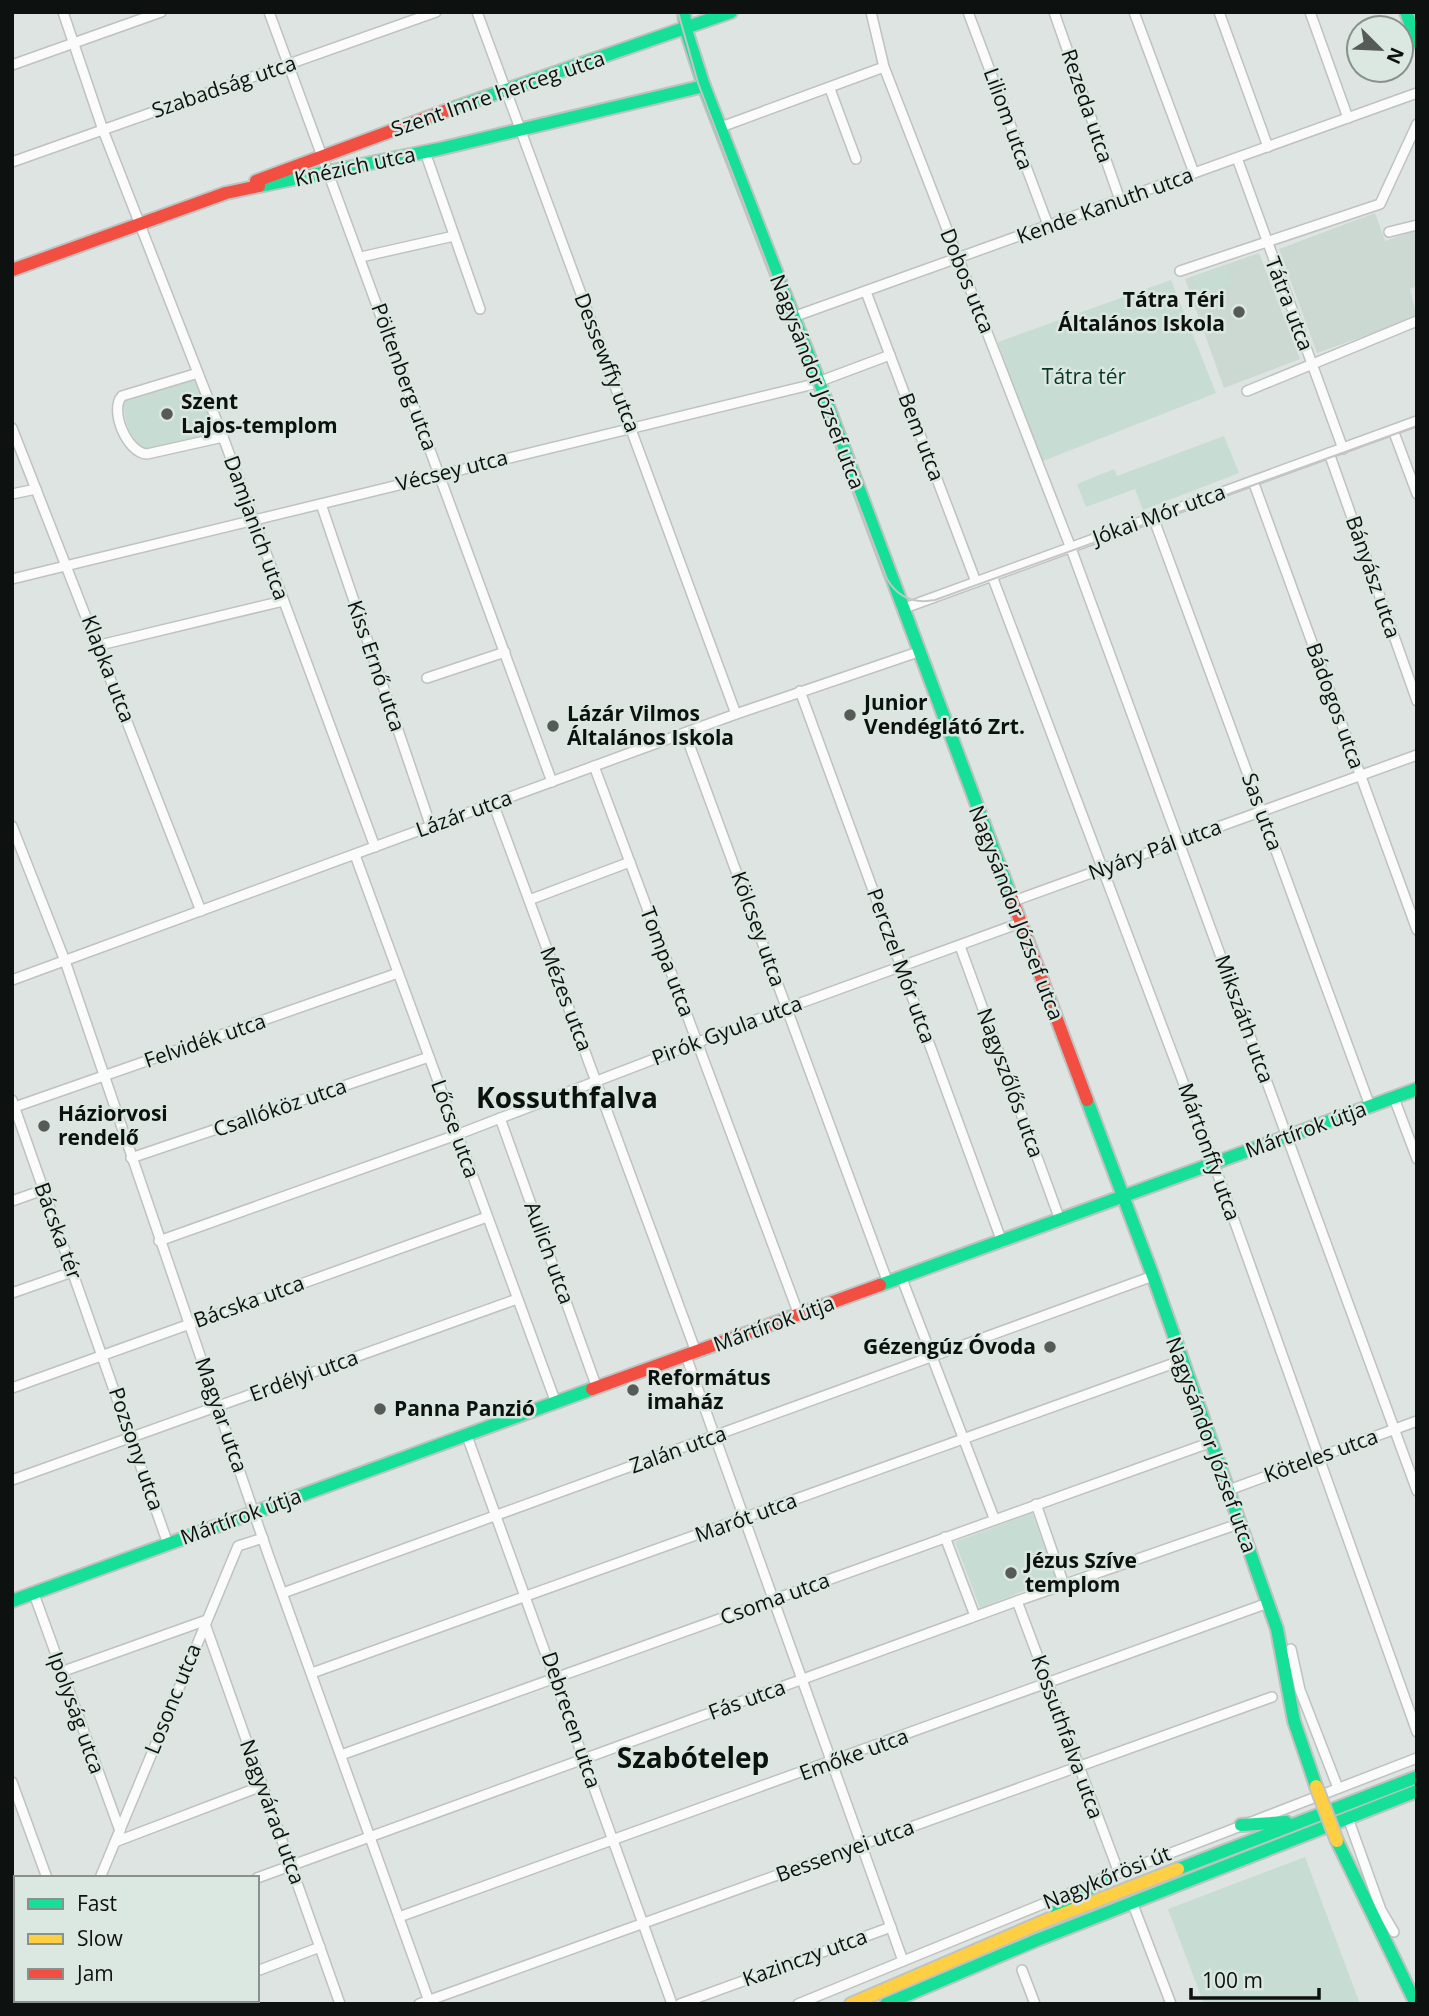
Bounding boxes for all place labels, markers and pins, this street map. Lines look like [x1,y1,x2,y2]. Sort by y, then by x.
place label: Tátra Téri Általános Iskola [1058,285,1225,337]
marker: Tátra Téri Általános Iskola [1231,304,1247,320]
place label: Szent Lajos-templom [181,387,338,439]
marker: Szent Lajos-templom [159,406,175,422]
place label: Junior Vendéglátó Zrt. [862,688,1025,740]
place label: Lázár Vilmos Általános Iskola [567,699,734,751]
marker: Junior Vendéglátó Zrt. [842,707,858,723]
marker: Lázár Vilmos Általános Iskola [545,718,561,734]
place label: Háziorvosi rendelő [58,1099,168,1151]
marker: Háziorvosi rendelő [36,1118,52,1134]
place label: Gézengúz Óvoda [863,1332,1036,1360]
marker: Gézengúz Óvoda [1042,1339,1058,1355]
place label: Református imaház [647,1363,771,1415]
marker: Református imaház [625,1382,641,1398]
place label: Panna Panzió [394,1394,535,1422]
marker: Panna Panzió [372,1401,388,1417]
place label: Jézus Szíve templom [1023,1546,1137,1598]
marker: Jézus Szíve templom [1003,1565,1019,1581]

